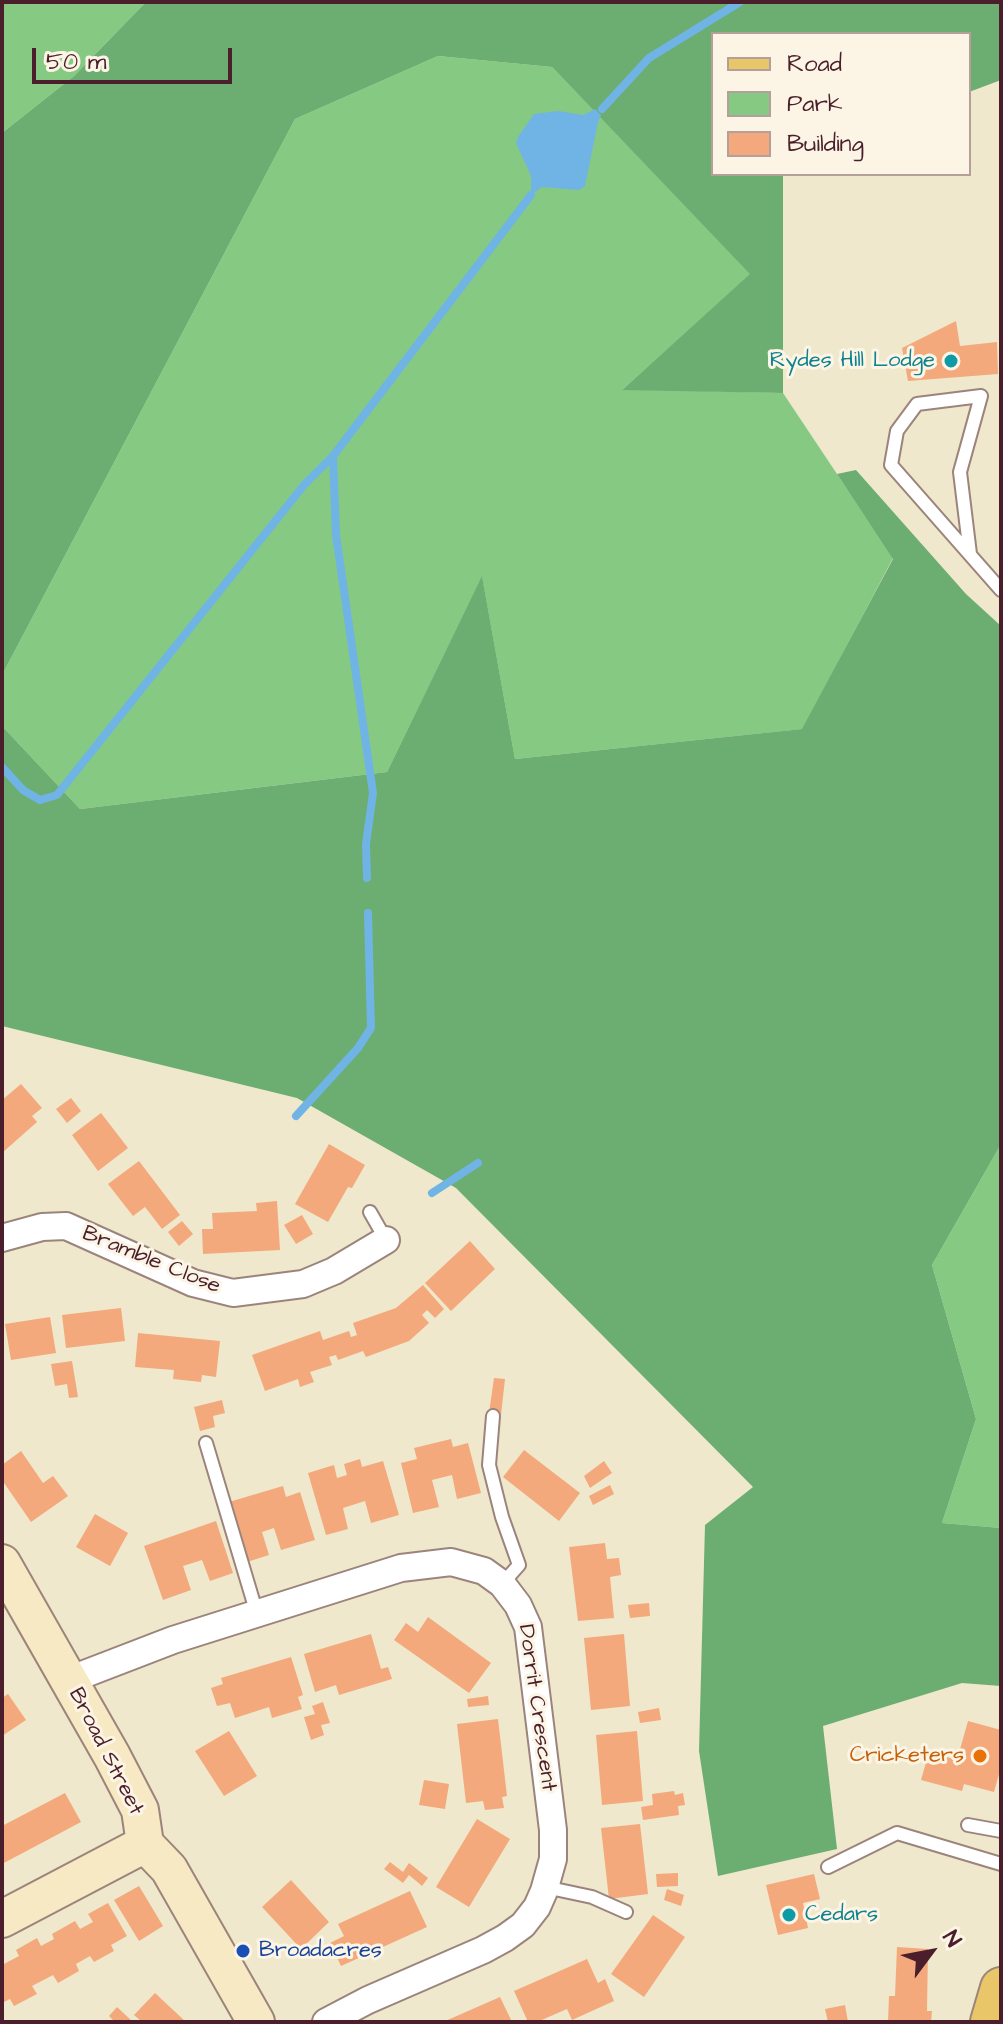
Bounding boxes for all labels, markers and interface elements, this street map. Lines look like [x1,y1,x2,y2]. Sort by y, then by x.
scale bar [36,32,236,82]
legend [711,32,971,176]
text: 50 m [46,45,106,79]
text: Road [787,47,842,81]
text: Park [787,87,843,121]
text: Building [787,127,864,161]
place label: Rydes Hill Lodge [770,348,935,374]
marker: Rydes Hill Lodge [942,352,960,370]
street label: Bramble Close [78,1221,224,1301]
street label: Dorrit Crescent [511,1623,561,1793]
street label: Broad Street [62,1684,148,1820]
place label: Cricketers [850,1743,964,1769]
marker: Cricketers [971,1747,989,1765]
place label: Cedars [805,1902,878,1928]
marker: Cedars [780,1906,798,1924]
north arrow [891,1912,971,1992]
text: N [935,1925,969,1953]
place label: Broadacres [259,1938,382,1964]
marker: Broadacres [234,1942,252,1960]

